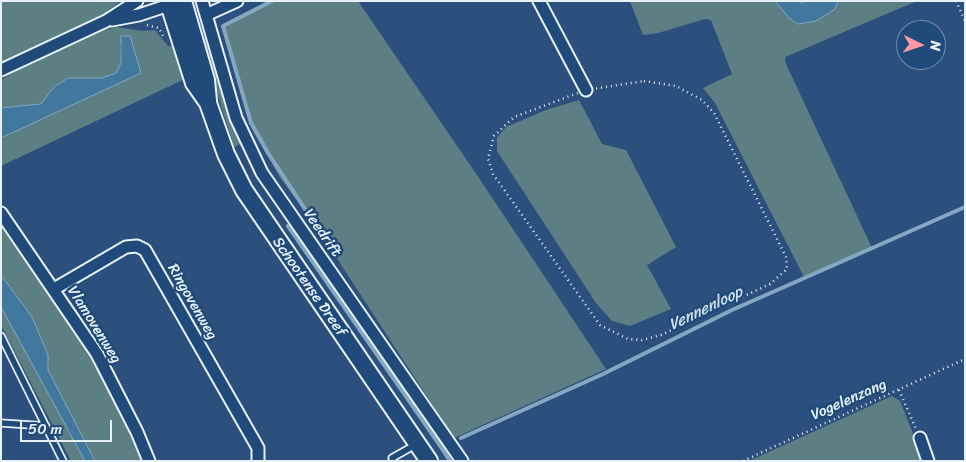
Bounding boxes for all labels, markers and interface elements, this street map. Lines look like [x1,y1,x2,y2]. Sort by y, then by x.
north arrow [896,20,946,70]
text: N [923,40,948,52]
street label: Veedrift [299,206,345,260]
street label: Schootense Dreef [268,234,350,340]
street label: Ringovenweg [163,261,221,343]
street label: Vlamovenweg [63,283,125,367]
water label: Vennenloop [666,283,746,335]
street label: Vogelenzang [809,375,889,425]
scale bar [22,410,115,442]
text: 50 m [28,416,62,442]

